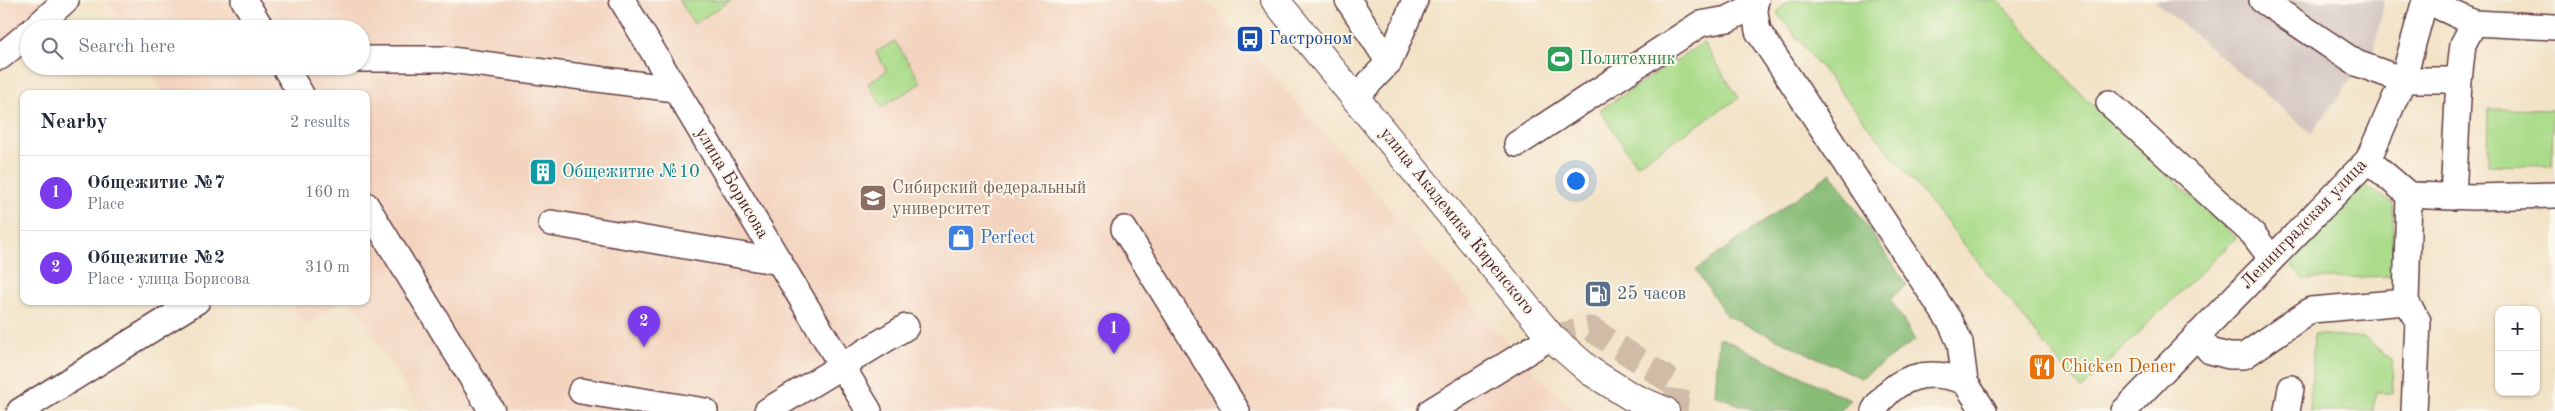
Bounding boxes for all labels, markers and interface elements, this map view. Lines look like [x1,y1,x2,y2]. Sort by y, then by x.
search box [20,20,370,75]
bus stop icon: Гастроном [1235,24,1265,54]
place label: Гастроном [1269,30,1352,48]
icon: search [38,34,66,62]
text: Search here [78,38,175,57]
sports icon: Политехник [1545,44,1575,74]
place label: Политехник [1579,50,1676,68]
text: Nearby [40,112,108,133]
text: 2 results [290,115,350,131]
street label: улица Борисова [692,124,772,242]
street label: улица Академика Киренского [1376,124,1538,318]
street label: Ленинградская улица [2238,156,2371,292]
building icon: Общежитие №10 [528,157,558,187]
place label: Общежитие №10 [562,163,700,181]
your location [1563,168,1589,194]
text: Общежитие №7 [87,174,225,193]
place label: Сибирский федеральный университет [892,179,1086,218]
school or university icon: Сибирский федеральный университет [858,183,888,213]
text: 1 [51,185,61,201]
text: 160 m [305,185,350,201]
text: Place [87,197,124,213]
shop icon: Perfect [946,223,976,253]
place label: Perfect [980,229,1035,247]
text: Общежитие №2 [87,249,225,268]
text: 2 [51,260,61,276]
text: 310 m [305,260,350,276]
text: Place · улица Борисова [87,272,250,288]
fuel station icon: 25 часов [1583,279,1613,309]
place label: 25 часов [1617,285,1686,303]
pin: 2 [628,306,660,347]
map controls [2495,306,2540,396]
button: + [2495,306,2540,351]
pin: 1 [1098,313,1130,354]
button: − [2495,351,2540,396]
restaurant icon: Chicken Dener [2027,352,2057,382]
place label: Chicken Dener [2061,358,2176,376]

